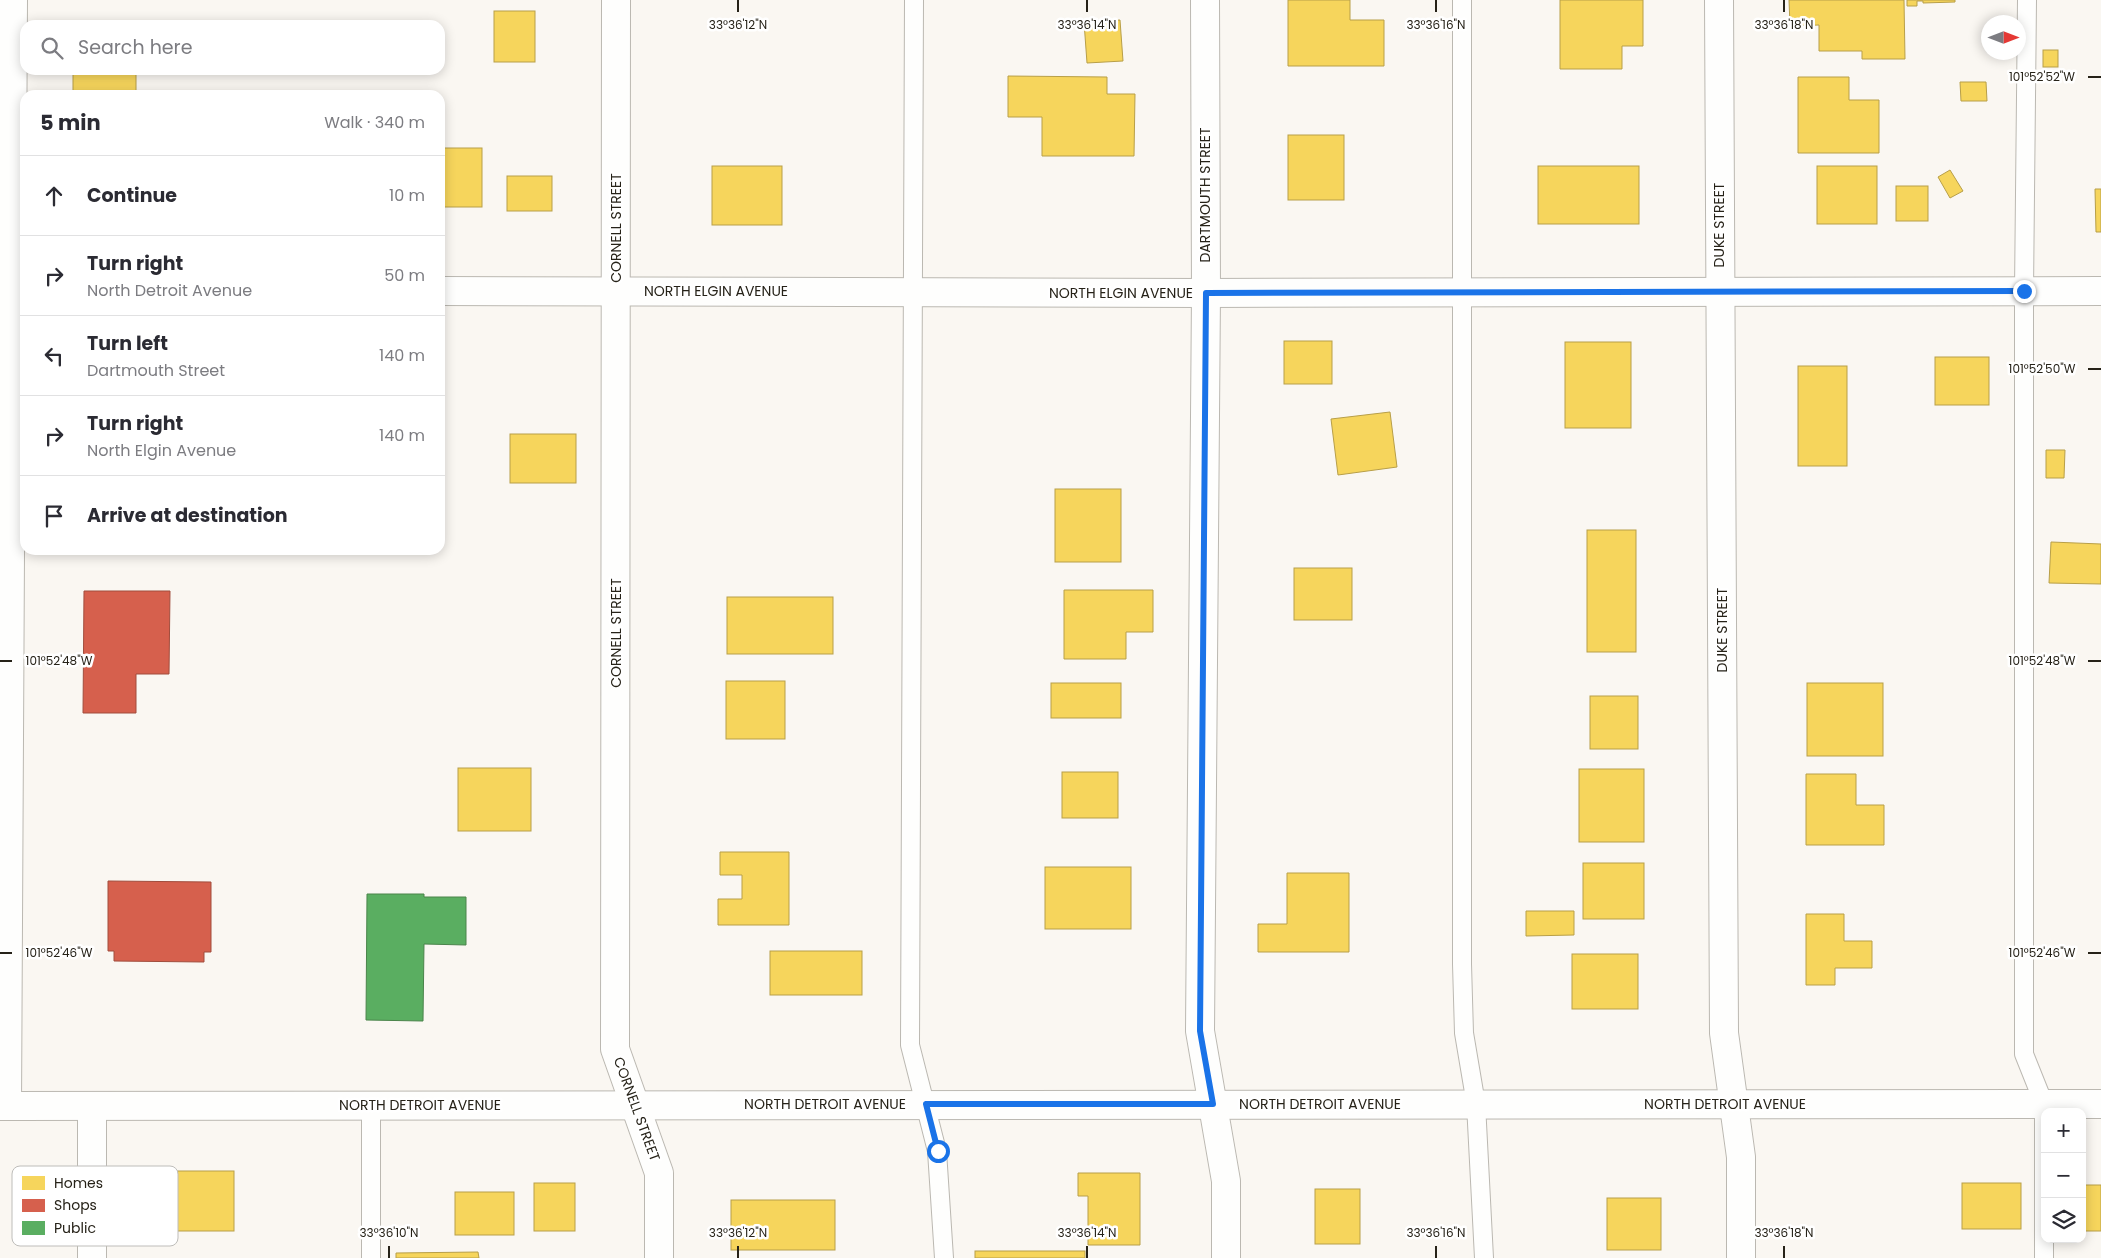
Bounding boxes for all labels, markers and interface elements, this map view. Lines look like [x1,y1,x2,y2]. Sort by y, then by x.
north arrow [1981,15,2026,60]
text: 33°36'12"N [709,16,767,33]
text: 33°36'14"N [1058,16,1116,33]
text: 33°36'16"N [1406,16,1466,33]
text: 33°36'18"N [1754,16,1814,33]
search box [20,20,445,75]
icon: search [38,34,66,62]
text: Search here [78,34,192,61]
text: 101°52'52"W [2009,68,2075,85]
text: 5 min [40,108,101,137]
text: Walk · 340 m [324,111,425,134]
street label: DARTMOUTH STREET [1195,127,1215,263]
street label: CORNELL STREET [606,173,626,283]
icon: ahead [40,182,68,210]
text: Continue [87,182,177,209]
street label: DUKE STREET [1709,182,1729,267]
text: 10 m [389,184,425,207]
text: Turn right [87,250,183,277]
icon: right [40,262,68,290]
text: 50 m [384,264,425,287]
text: North Detroit Avenue [87,279,252,302]
route end [2013,280,2036,303]
street label: NORTH ELGIN AVENUE [644,281,788,301]
street label: NORTH ELGIN AVENUE [1049,283,1193,303]
text: Turn left [87,330,168,357]
icon: left [40,342,68,370]
text: 140 m [379,344,425,367]
text: Dartmouth Street [87,359,225,382]
text: 101°52'50"W [2009,360,2076,377]
text: Turn right [87,410,183,437]
icon: right [40,422,68,450]
text: 140 m [379,424,425,447]
text: North Elgin Avenue [87,439,236,462]
icon: arrive [40,502,68,530]
text: Arrive at destination [87,502,288,529]
street label: CORNELL STREET [606,578,626,688]
street label: DUKE STREET [1712,587,1732,672]
text: 101°52'48"W [26,652,93,669]
text: 101°52'48"W [2009,652,2076,669]
text: 101°52'46"W [26,944,93,961]
text: 101°52'46"W [2009,944,2076,961]
street label: CORNELL STREET [609,1054,665,1164]
street label: NORTH DETROIT AVENUE [744,1094,906,1114]
street label: NORTH DETROIT AVENUE [1239,1094,1401,1114]
street label: NORTH DETROIT AVENUE [1644,1094,1806,1114]
street label: NORTH DETROIT AVENUE [339,1095,501,1115]
map controls [2041,1108,2086,1243]
button: + [2041,1108,2086,1153]
route start [927,1140,950,1163]
button: − [2041,1153,2086,1198]
legend [12,1166,178,1246]
text: Homes [54,1173,103,1193]
text: Shops [54,1195,97,1215]
button: layers [2041,1198,2086,1243]
text: Public [54,1218,96,1238]
text: 33°36'10"N [360,1224,418,1241]
text: 33°36'12"N [709,1224,767,1241]
text: 33°36'14"N [1058,1224,1116,1241]
text: 33°36'16"N [1406,1224,1466,1241]
text: 33°36'18"N [1754,1224,1814,1241]

